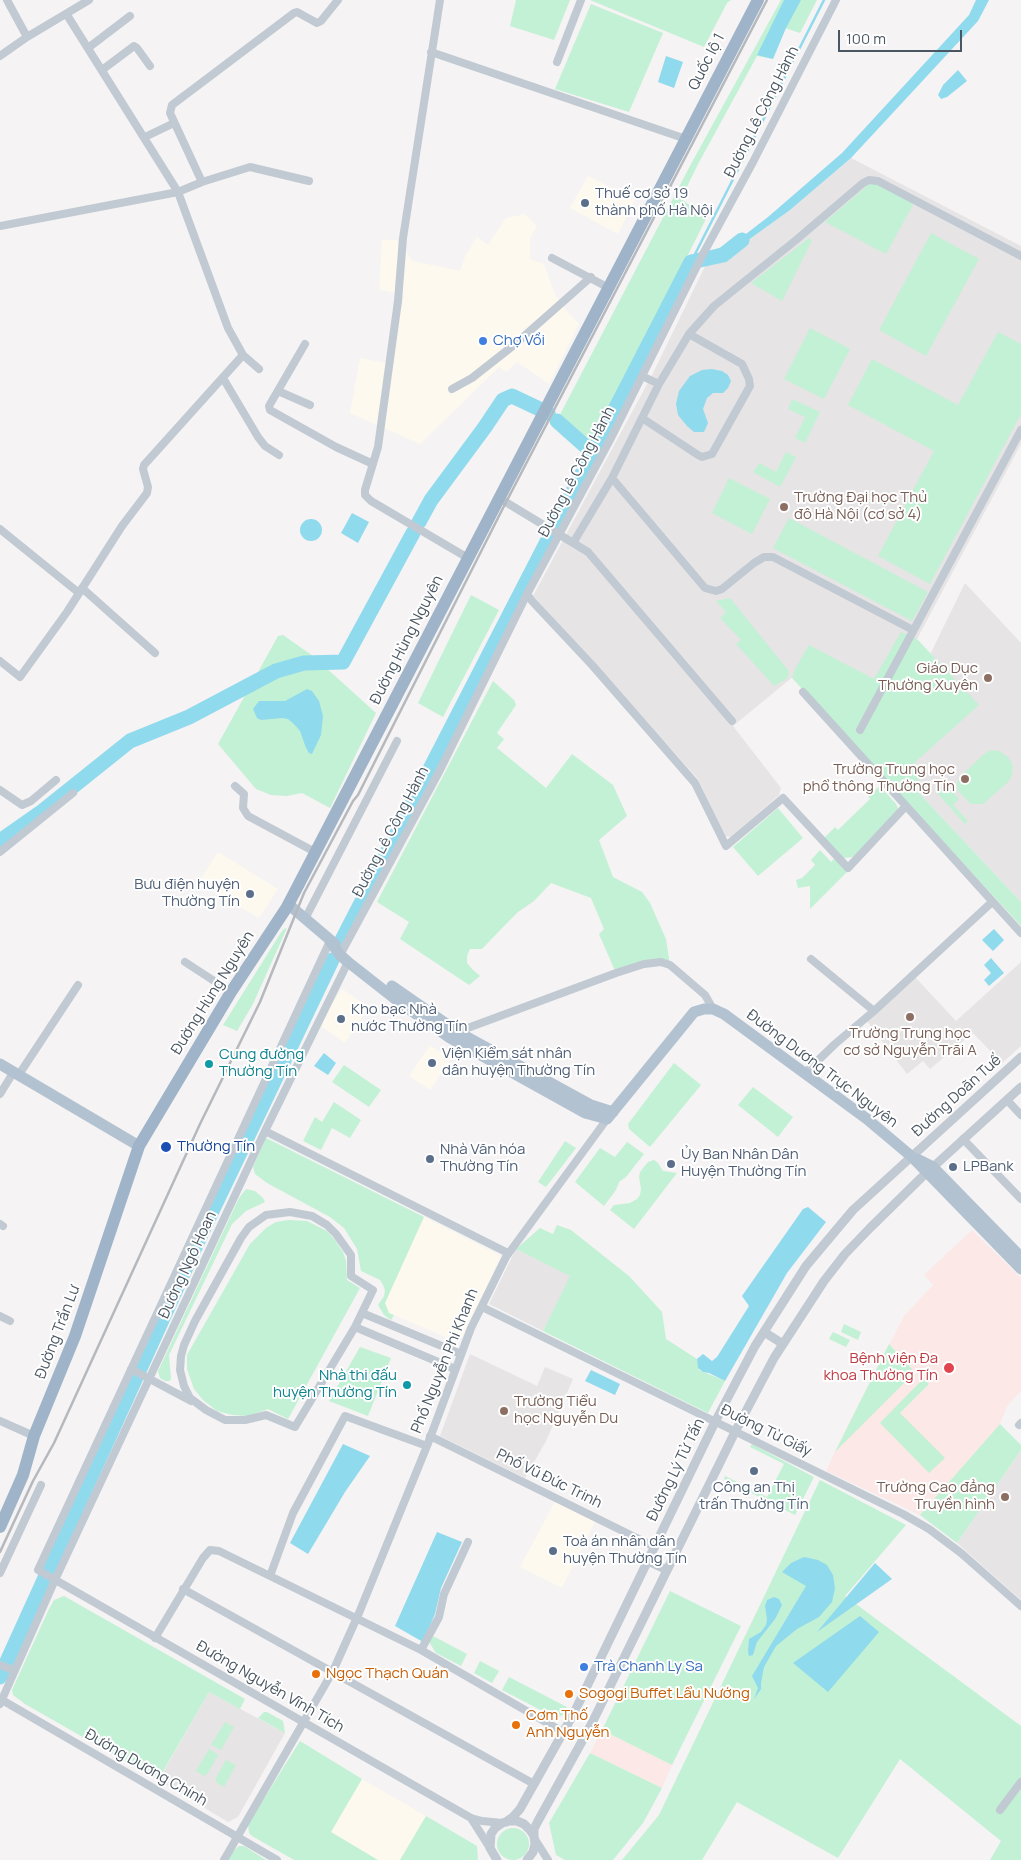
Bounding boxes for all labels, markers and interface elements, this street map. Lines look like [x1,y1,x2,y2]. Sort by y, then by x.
scale bar [841,20,965,52]
text: 100 m [846,28,886,49]
street label: Quốc lộ 1 [685,31,729,93]
street label: Đường Lê Công Hành [721,43,803,181]
place label: Thuế cơ sở 19 thành phố Hà Nội [595,185,713,220]
marker: Thuế cơ sở 19 thành phố Hà Nội [579,197,591,209]
place label: Chợ Vồi [493,332,545,350]
marker: Chợ Vồi [477,335,489,347]
street label: Đường Lê Công Hành [535,404,619,540]
place label: Trường Đại học Thủ đô Hà Nội (cơ sở 4) [794,489,927,524]
marker: Trường Đại học Thủ đô Hà Nội (cơ sở 4) [778,501,790,513]
street label: Đường Hùng Nguyên [367,573,447,707]
place label: Giáo Dục Thường Xuyên [878,660,978,695]
marker: Giáo Dục Thường Xuyên [982,672,994,684]
place label: Trường Trung học phổ thông Thường Tín [803,761,955,796]
street label: Đường Lê Công Hành [349,764,433,900]
marker: Trường Trung học phổ thông Thường Tín [959,773,971,785]
place label: Bưu điện huyện Thường Tín [134,876,240,911]
marker: Bưu điện huyện Thường Tín [244,888,256,900]
street label: Đường Hùng Nguyên [168,928,258,1058]
place label: Kho bạc Nhà nước Thường Tín [351,1001,467,1036]
street label: Đường Dương Trực Nguyên [743,1006,901,1132]
marker: Trường Trung học cơ sở Nguyễn Trãi A [904,1011,916,1023]
marker: Kho bạc Nhà nước Thường Tín [335,1013,347,1025]
place label: Trường Trung học cơ sở Nguyễn Trãi A [843,1025,977,1060]
place label: Viện Kiểm sát nhân dân huyện Thường Tín [442,1045,595,1080]
place label: Cung đường Thường Tín [219,1046,304,1081]
street label: Đường Doãn Tuế [909,1051,1005,1141]
marker: Viện Kiểm sát nhân dân huyện Thường Tín [426,1057,438,1069]
marker: Cung đường Thường Tín [203,1058,215,1070]
place label: Thường Tín [177,1138,255,1156]
marker: Thường Tín [159,1140,173,1154]
place label: Nhà Văn hóa Thường Tín [440,1141,525,1176]
place label: Ủy Ban Nhân Dân Huyện Thường Tín [681,1146,806,1181]
marker: Nhà Văn hóa Thường Tín [424,1153,436,1165]
marker: Ủy Ban Nhân Dân Huyện Thường Tín [665,1158,677,1170]
place label: LPBank [963,1158,1014,1176]
marker: LPBank [947,1161,959,1173]
street label: Đường Ngô Hoan [155,1209,221,1321]
street label: Đường Trần Lư [32,1283,84,1381]
street label: Phố Nguyễn Phi Khanh [408,1286,482,1436]
place label: Bệnh viện Đa khoa Thường Tín [823,1350,938,1385]
marker: Bệnh viện Đa khoa Thường Tín [942,1361,956,1375]
place label: Nhà thi đấu huyện Thường Tín [273,1367,397,1402]
marker: Nhà thi đấu huyện Thường Tín [401,1379,413,1391]
place label: Trường Tiểu học Nguyễn Du [514,1393,618,1428]
street label: Đường Từ Giấy [718,1401,814,1461]
marker: Trường Tiểu học Nguyễn Du [498,1405,510,1417]
street label: Đường Lý Tử Tấn [643,1416,709,1524]
street label: Phố Vũ Đức Trinh [493,1446,605,1512]
marker: Công an Thị trấn Thường Tín [748,1465,760,1477]
place label: Công an Thị trấn Thường Tín [699,1479,809,1514]
place label: Trường Cao đẳng Truyền hình [877,1479,995,1514]
marker: Trường Cao đẳng Truyền hình [999,1491,1011,1503]
place label: Toà án nhân dân huyện Thường Tín [563,1533,687,1568]
marker: Toà án nhân dân huyện Thường Tín [547,1545,559,1557]
street label: Đường Nguyễn Vĩnh Tích [193,1637,347,1737]
place label: Trà Chanh Ly Sa [594,1658,703,1676]
marker: Trà Chanh Ly Sa [578,1661,590,1673]
place label: Ngọc Thạch Quán [326,1665,449,1683]
marker: Ngọc Thạch Quán [310,1668,322,1680]
place label: Sogogi Buffet Lẩu Nướng [579,1685,750,1703]
marker: Sogogi Buffet Lẩu Nướng [563,1688,575,1700]
place label: Cơm Thố Anh Nguyễn [526,1707,609,1742]
marker: Cơm Thố Anh Nguyễn [510,1719,522,1731]
street label: Đường Dương Chính [82,1726,210,1810]

